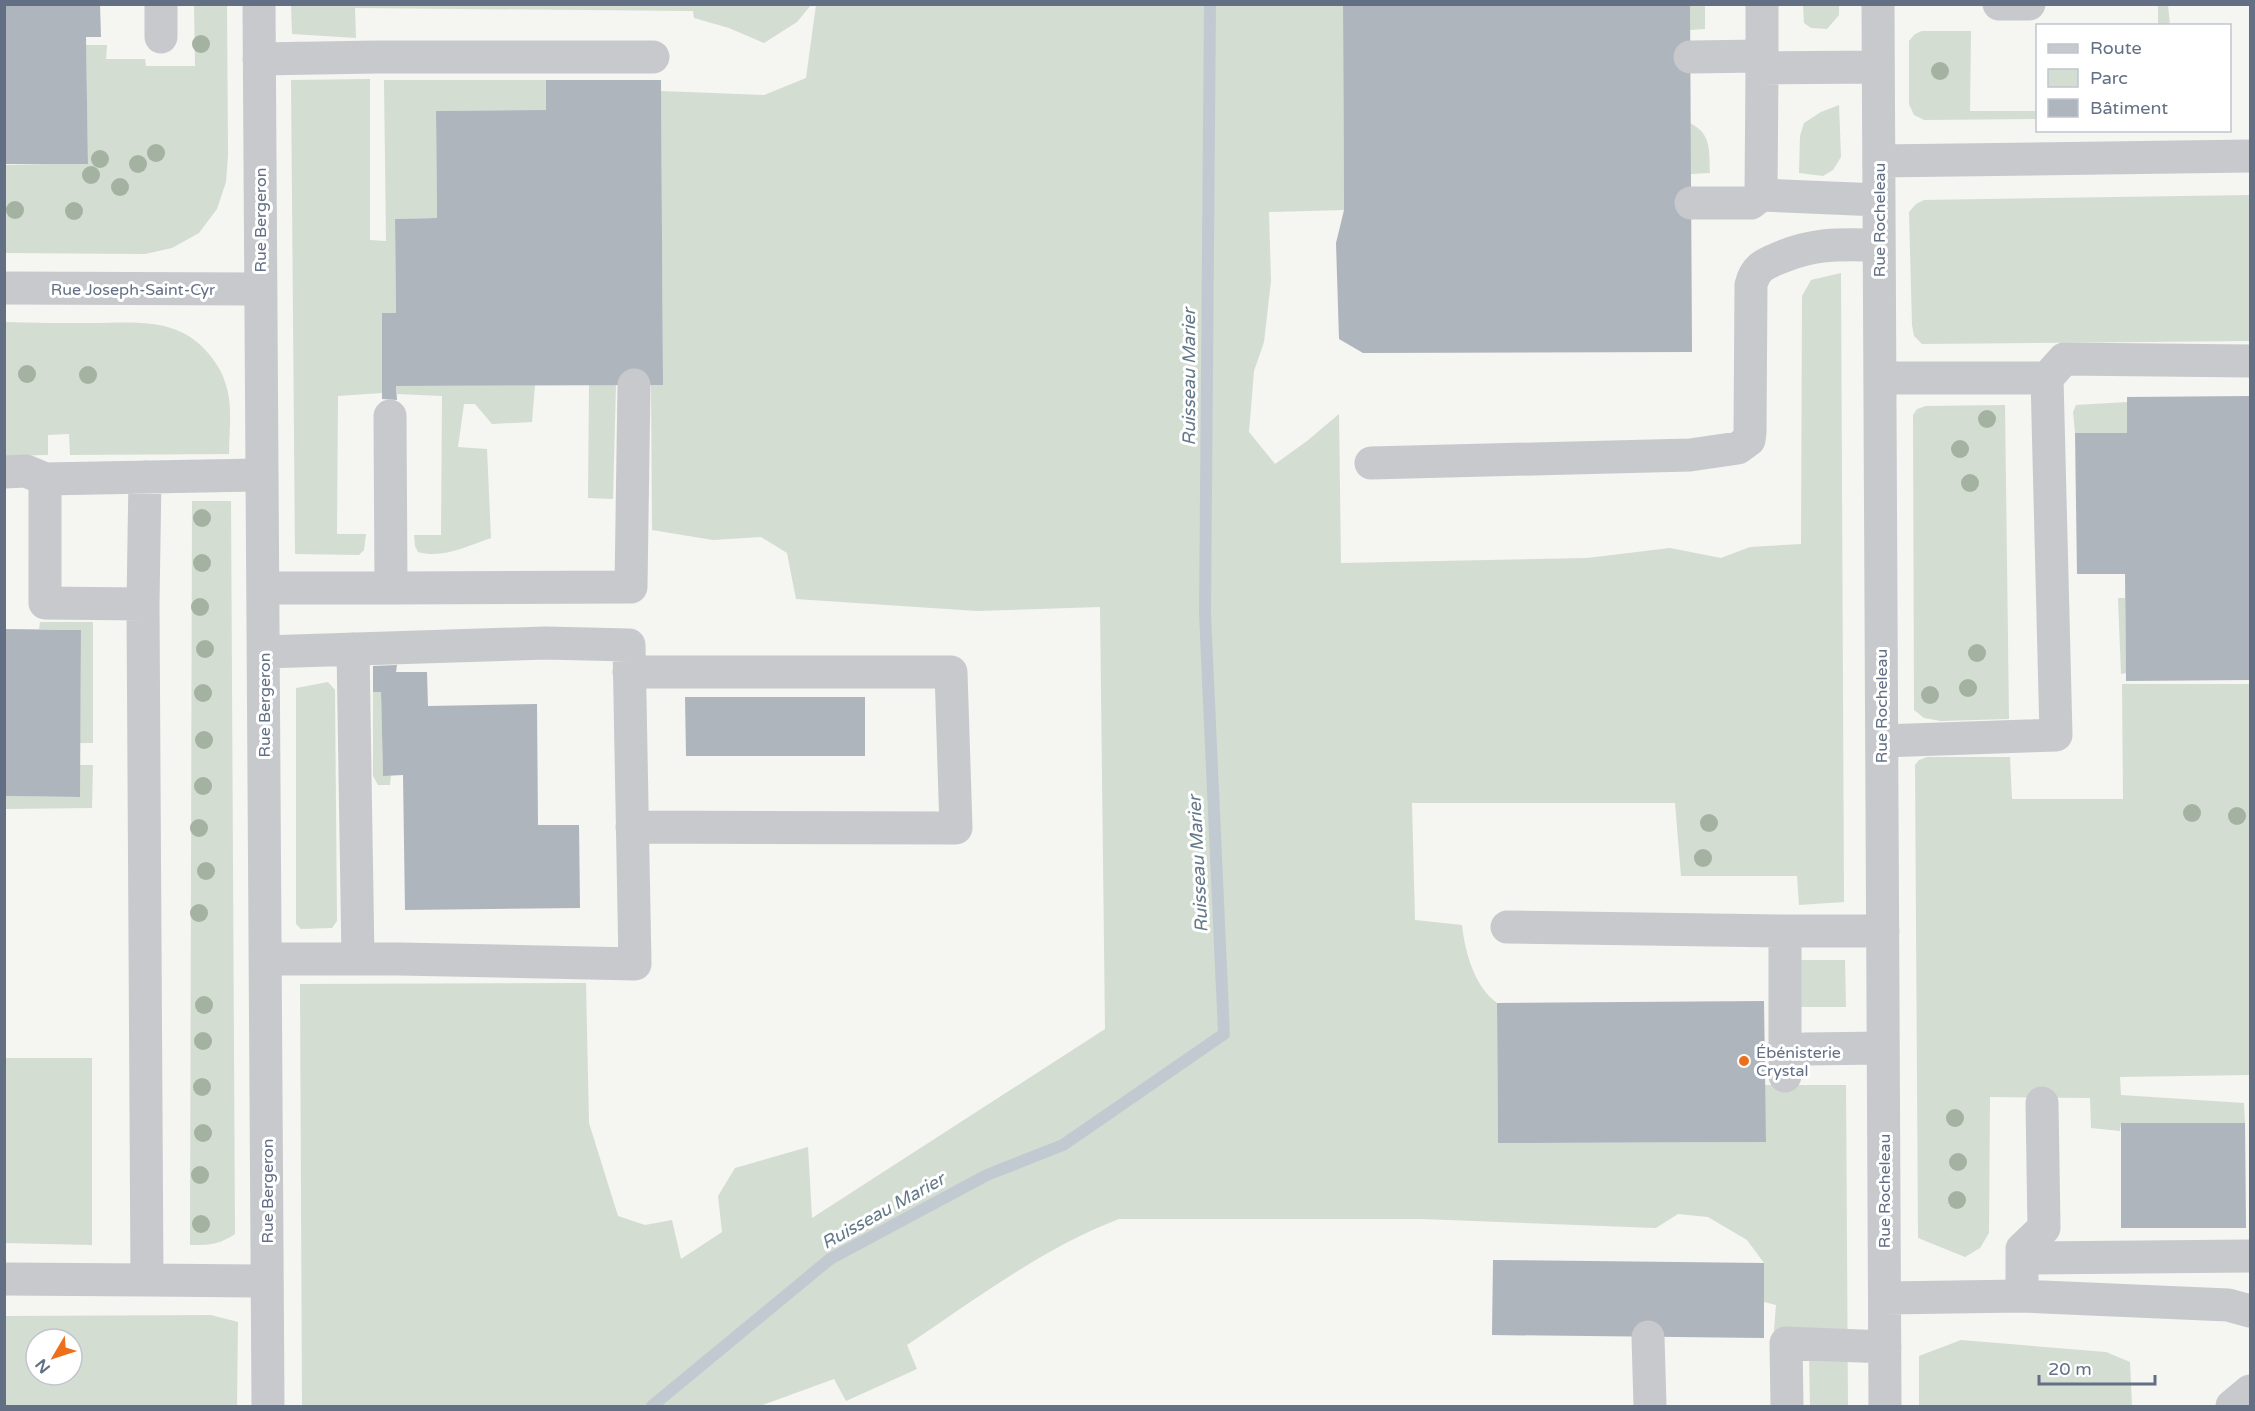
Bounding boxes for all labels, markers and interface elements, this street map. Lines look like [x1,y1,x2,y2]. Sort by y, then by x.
legend [2036,24,2231,132]
text: Route [2090,37,2142,59]
text: Parc [2090,67,2128,89]
text: Bâtiment [2090,97,2168,119]
street label: Rue Rocheleau [1870,163,1890,277]
street label: Rue Bergeron [251,168,271,272]
street label: Rue Joseph-Saint-Cyr [51,280,216,300]
water label: Ruisseau Marier [1178,306,1200,446]
street label: Rue Rocheleau [1872,649,1892,763]
street label: Rue Bergeron [255,653,275,757]
water label: Ruisseau Marier [1183,793,1213,933]
place label: Ébénisterie Crystal [1756,1043,1841,1081]
marker: Ébénisterie Crystal [1737,1054,1751,1068]
street label: Rue Rocheleau [1875,1134,1895,1248]
street label: Rue Bergeron [258,1139,278,1243]
water label: Ruisseau Marier [818,1167,950,1254]
north arrow [24,1327,84,1387]
scale bar [2039,1348,2154,1386]
text: N [31,1355,55,1377]
text: 20 m [2048,1358,2092,1380]

